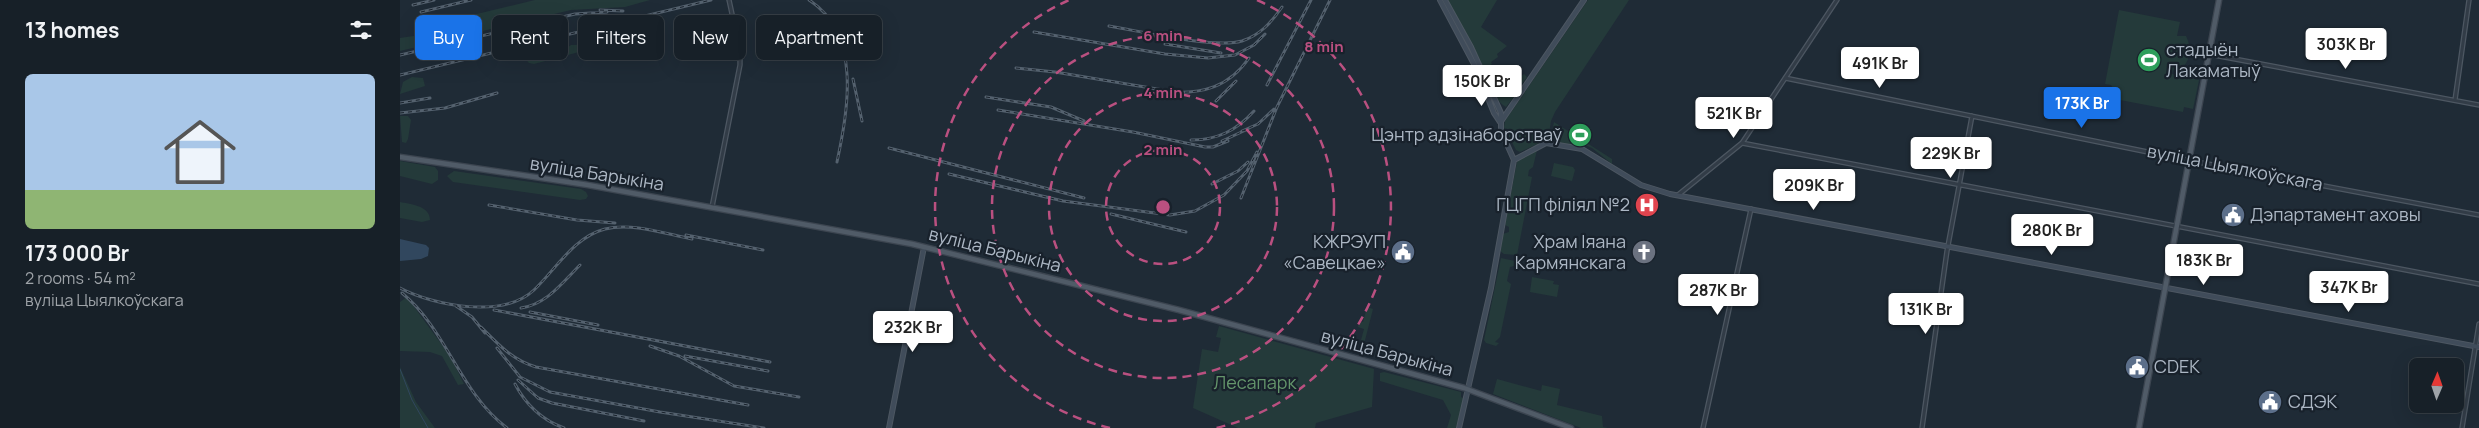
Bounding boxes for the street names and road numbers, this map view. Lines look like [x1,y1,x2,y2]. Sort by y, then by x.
street label: вуліца Цыялкоўскага [2145,138,2325,196]
street label: вуліца Барыкіна [528,151,666,195]
street label: вуліца Барыкіна [927,221,1064,277]
street label: вуліца Барыкіна [1319,323,1456,381]

